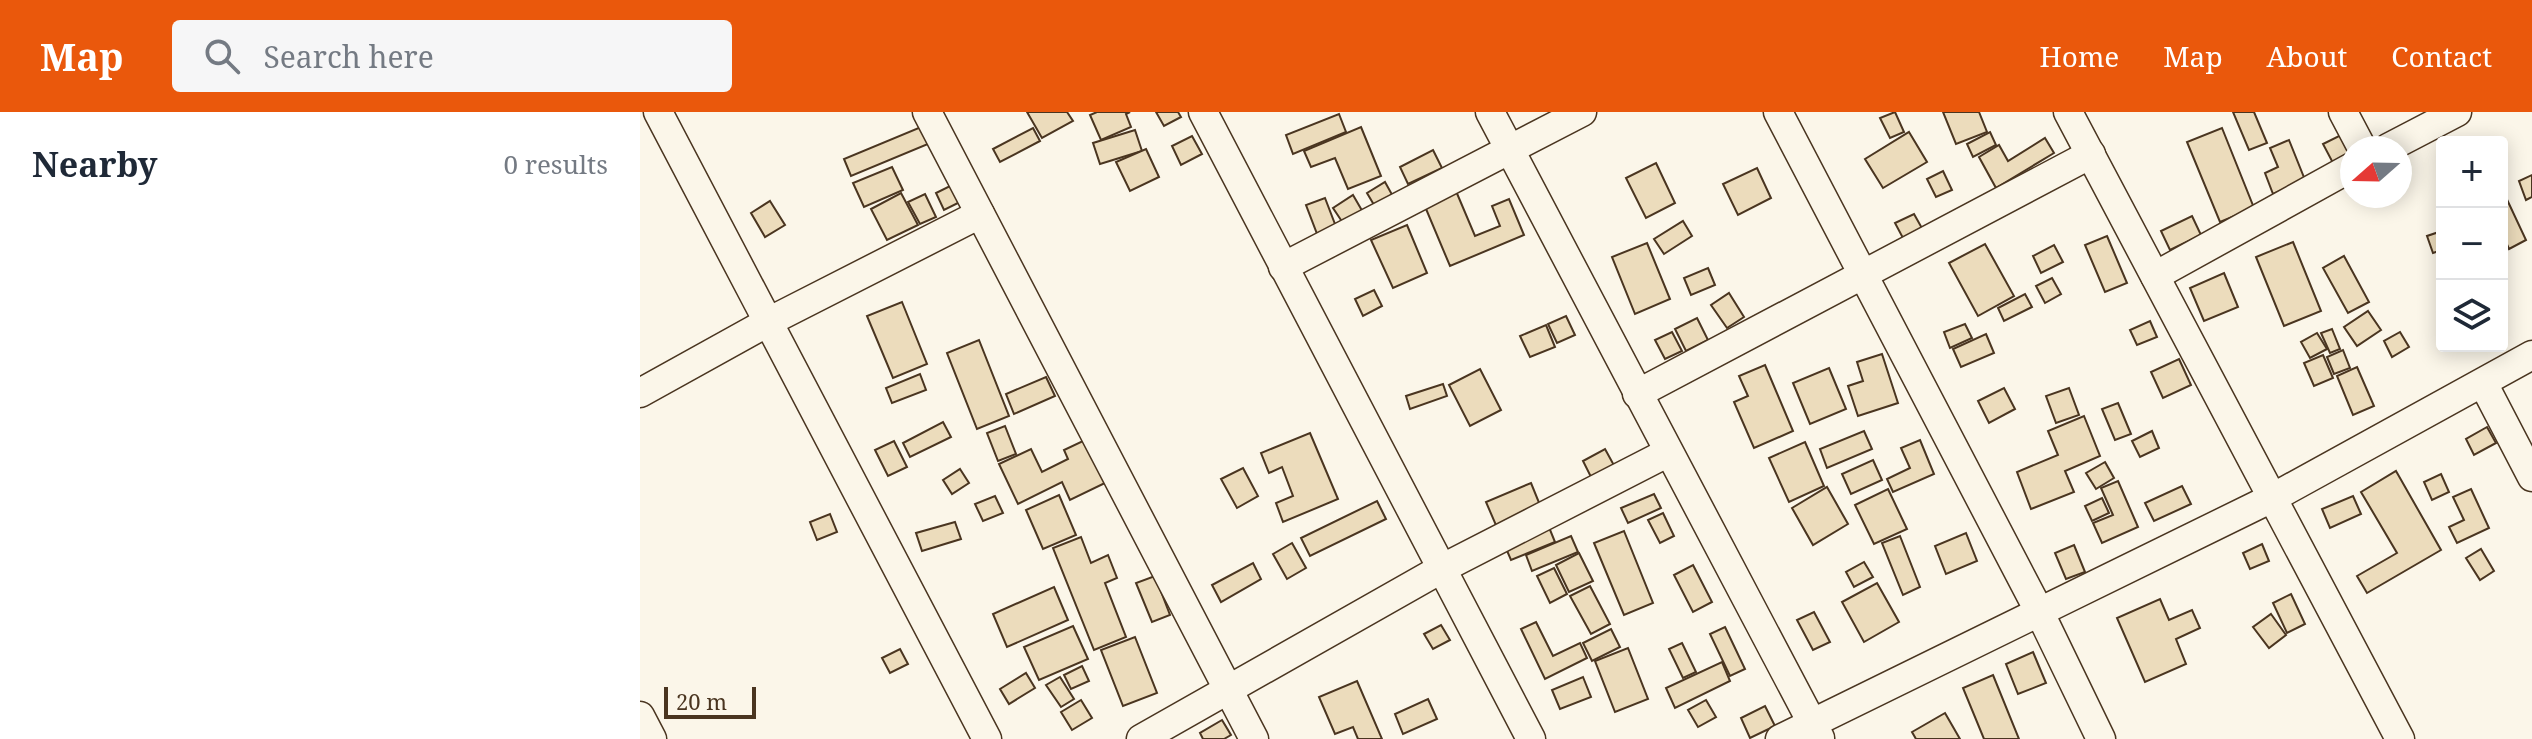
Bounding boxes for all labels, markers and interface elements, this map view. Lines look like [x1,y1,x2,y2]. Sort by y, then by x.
search box [172,20,732,92]
text: Map [40,30,124,82]
icon: search [200,34,244,78]
text: Search here [264,36,434,77]
text: Home [2040,37,2119,75]
text: Map [2163,37,2223,75]
text: About [2267,37,2347,75]
text: Contact [2391,37,2492,75]
north arrow [2340,136,2412,208]
map controls [2436,136,2508,352]
button: + [2436,136,2508,208]
text: Nearby [32,141,158,187]
text: 0 results [503,146,608,182]
button: − [2436,208,2508,280]
button: layers [2436,280,2508,352]
scale bar [664,683,756,719]
text: 20 m [676,686,727,716]

